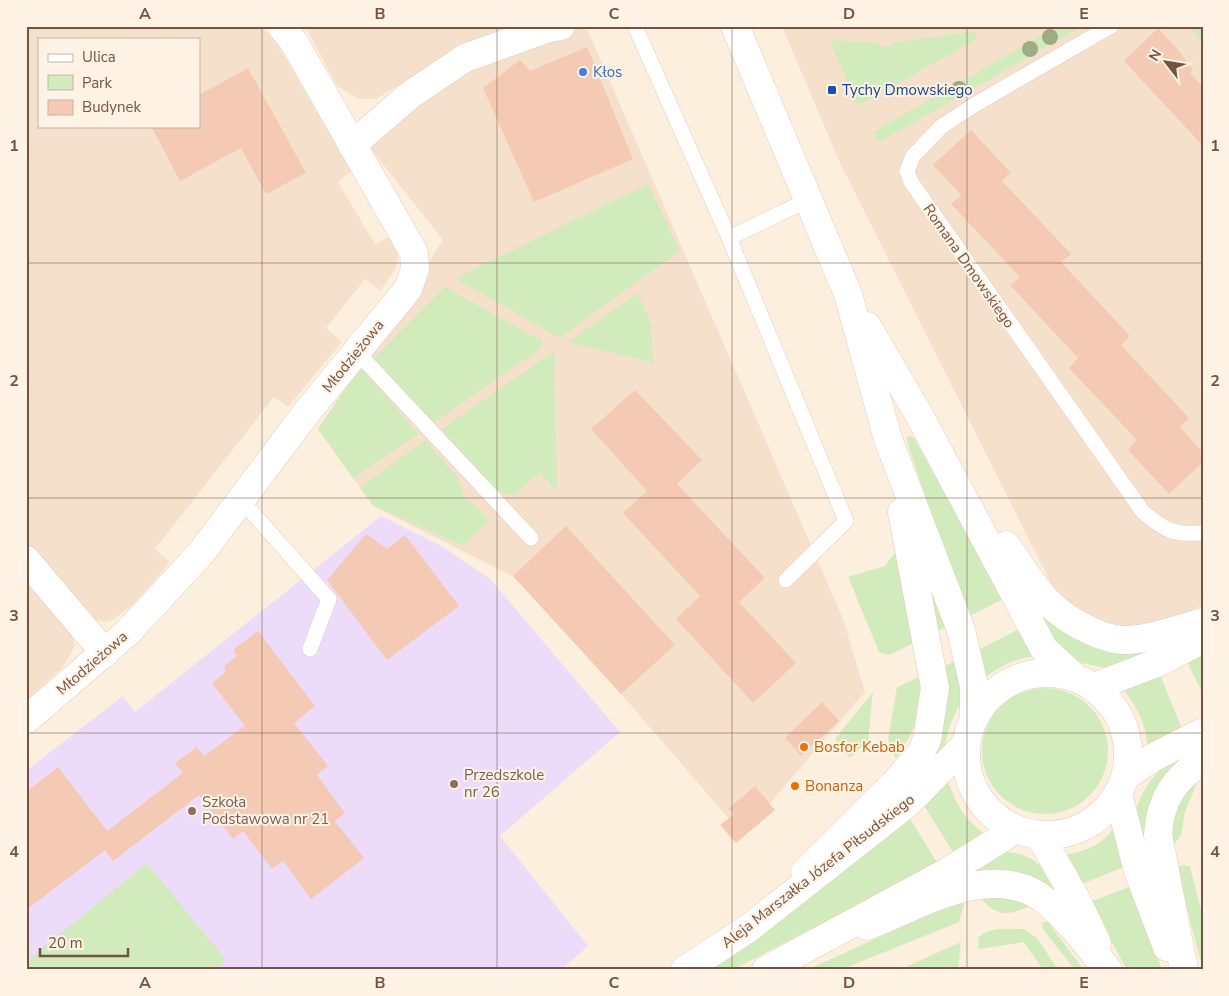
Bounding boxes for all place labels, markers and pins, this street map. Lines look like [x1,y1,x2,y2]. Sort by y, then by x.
place label: Kłos [593,62,622,82]
marker: Kłos [577,66,589,78]
place label: Tychy Dmowskiego [842,80,973,100]
marker: Tychy Dmowskiego [826,84,838,96]
place label: Bosfor Kebab [814,737,905,757]
marker: Bosfor Kebab [798,741,810,753]
place label: Przedszkole nr 26 [464,765,544,802]
place label: Bonanza [805,776,863,796]
marker: Przedszkole nr 26 [448,778,460,790]
marker: Bonanza [789,780,801,792]
place label: Szkoła Podstawowa nr 21 [202,792,329,829]
marker: Szkoła Podstawowa nr 21 [186,805,198,817]

